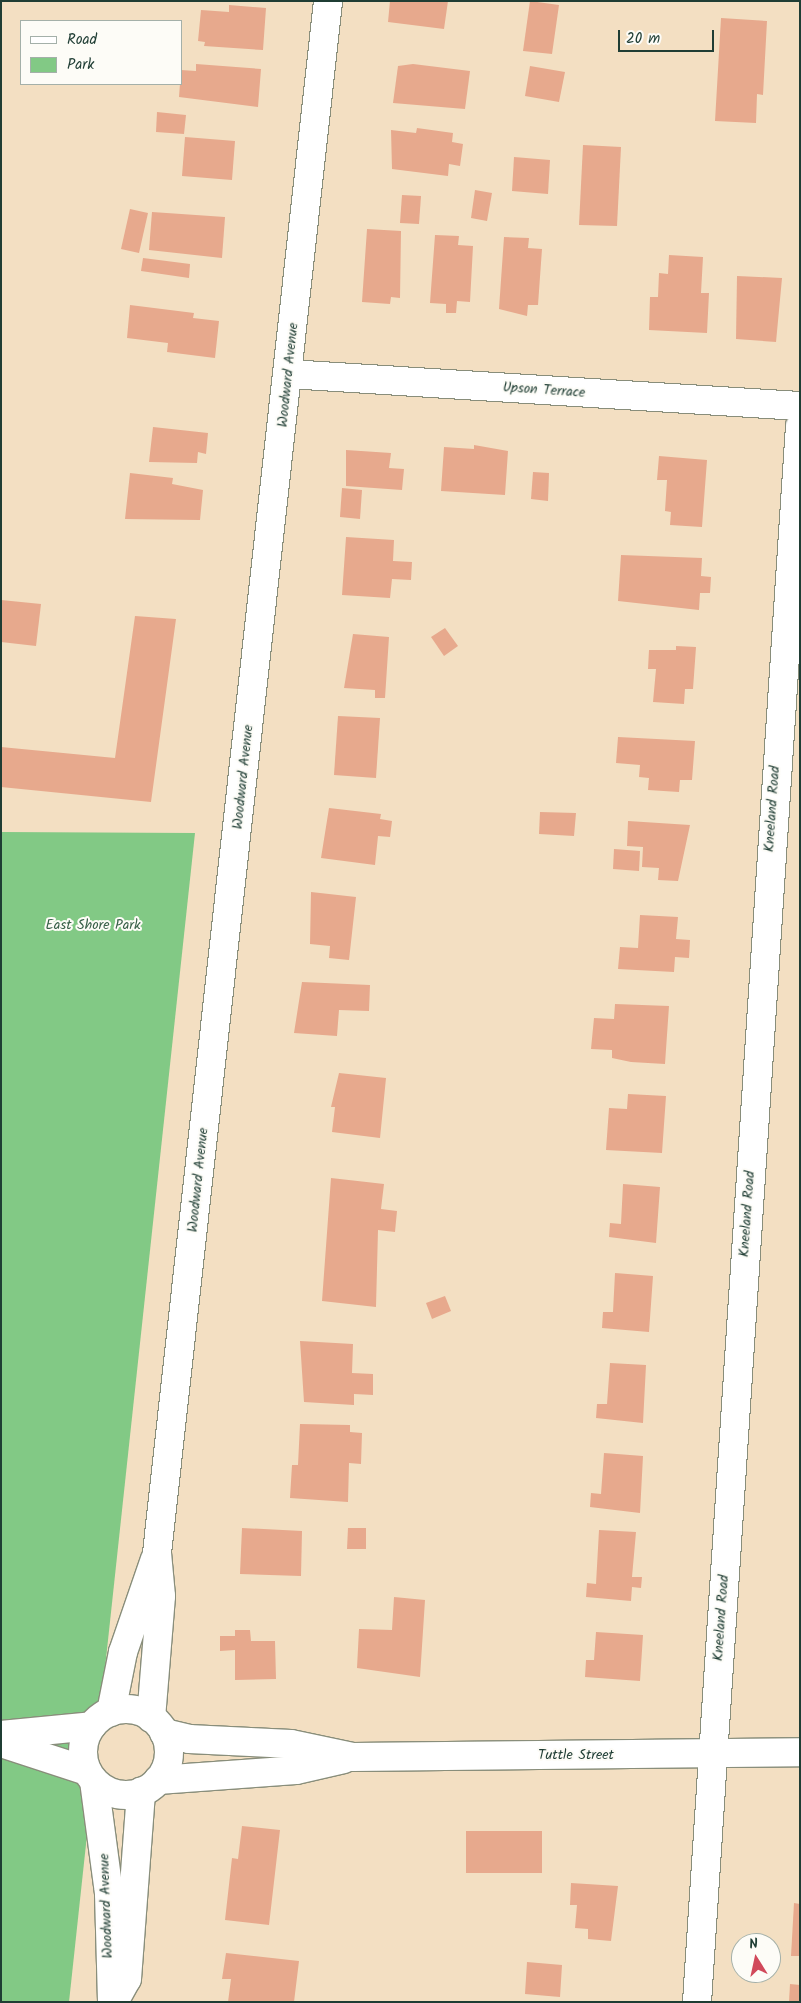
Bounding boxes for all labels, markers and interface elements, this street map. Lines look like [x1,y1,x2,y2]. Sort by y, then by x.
legend [20,20,182,85]
scale bar [621,20,717,52]
text: 20 m [626,27,660,51]
text: Road [67,28,97,52]
text: Park [67,53,94,77]
street label: Woodward Avenue [274,322,302,428]
street label: Upson Terrace [502,379,586,401]
street label: Woodward Avenue [229,724,257,830]
street label: Kneeland Road [761,765,783,853]
park label: East Shore Park [46,917,140,933]
street label: Woodward Avenue [184,1127,212,1233]
street label: Kneeland Road [736,1170,758,1258]
street label: Kneeland Road [710,1574,732,1662]
street label: Tuttle Street [538,1747,614,1763]
street label: Woodward Avenue [96,1853,116,1959]
north arrow [731,1933,781,1983]
text: N [747,1933,760,1956]

